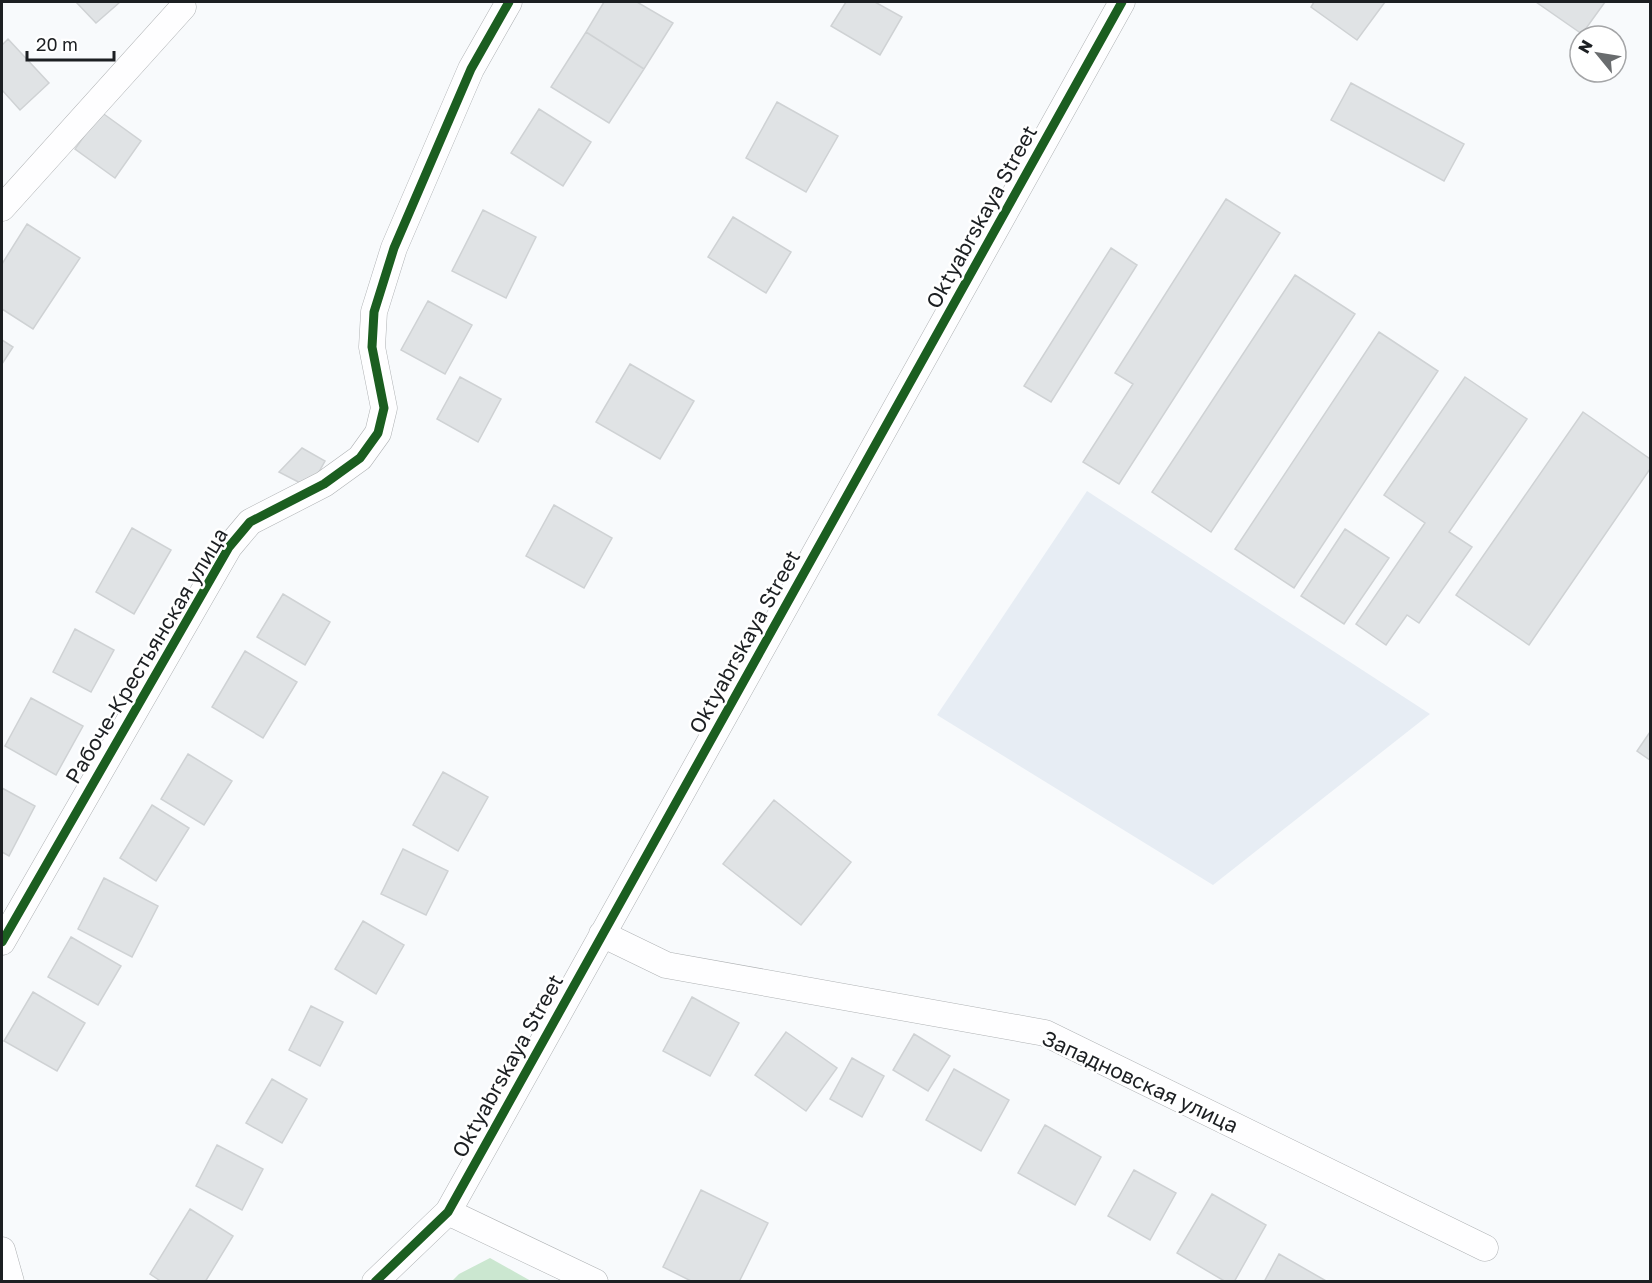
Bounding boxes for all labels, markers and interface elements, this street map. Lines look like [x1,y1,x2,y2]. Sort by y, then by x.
scale bar [27,24,114,62]
north arrow [1568,24,1628,84]
text: 20 m [36,33,78,55]
text: N [1573,36,1597,57]
street label: Oktyabrskaya Street [920,120,1042,313]
street label: Рабоче-Крестьянская улица [59,523,233,788]
street label: Oktyabrskaya Street [683,545,805,738]
street label: Oktyabrskaya Street [446,969,568,1162]
street label: Западновская улица [1038,1024,1243,1138]

